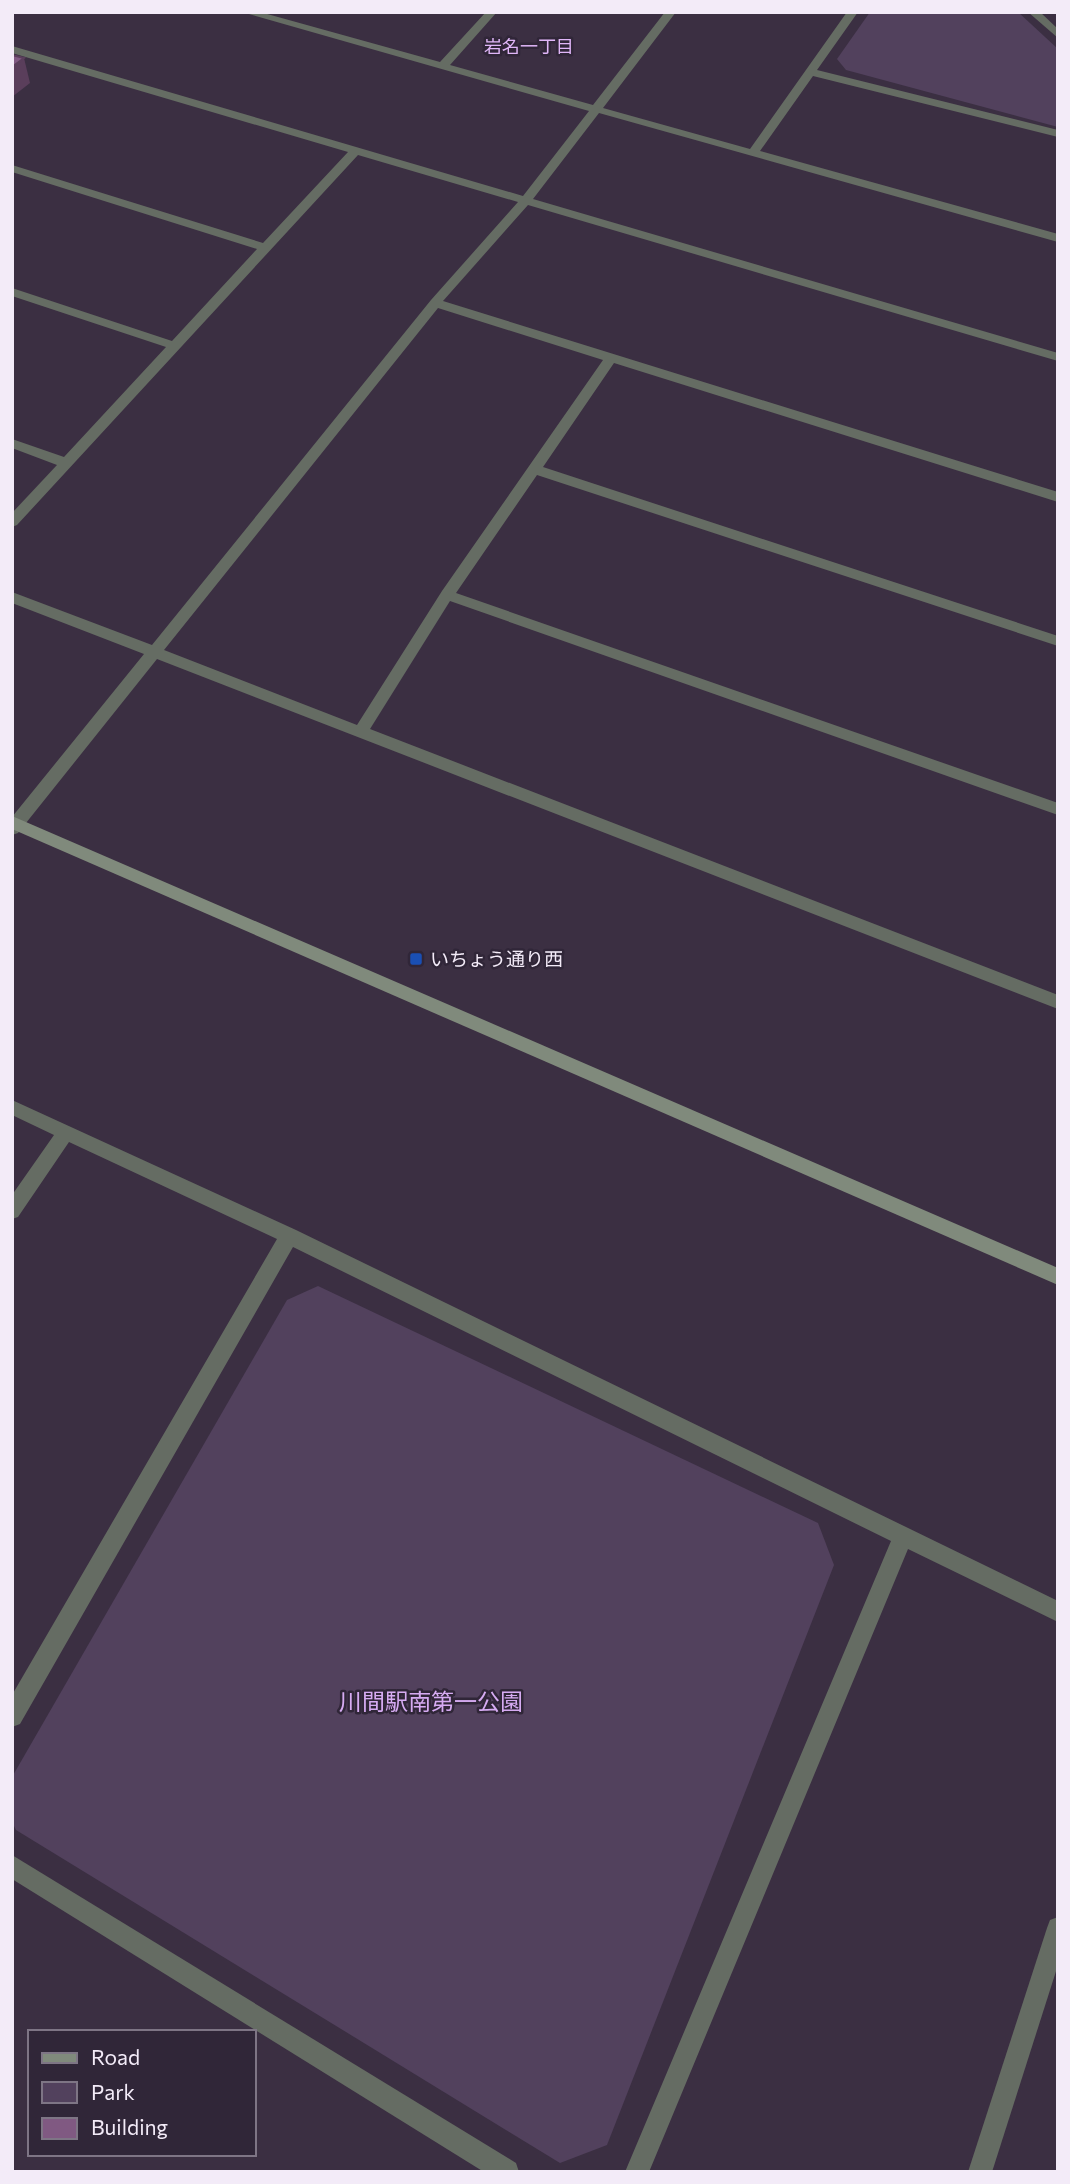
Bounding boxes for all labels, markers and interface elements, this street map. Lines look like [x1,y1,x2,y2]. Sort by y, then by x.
district label: 岩名一丁目 [484,35,574,57]
place label: いちょう通り西 [430,947,563,970]
marker: いちょう通り西 [408,951,424,967]
park label: 川間駅南第一公園 [339,1687,523,1715]
legend [28,2030,256,2156]
text: Road [91,2044,140,2069]
text: Park [91,2079,135,2104]
text: Building [91,2114,168,2139]

